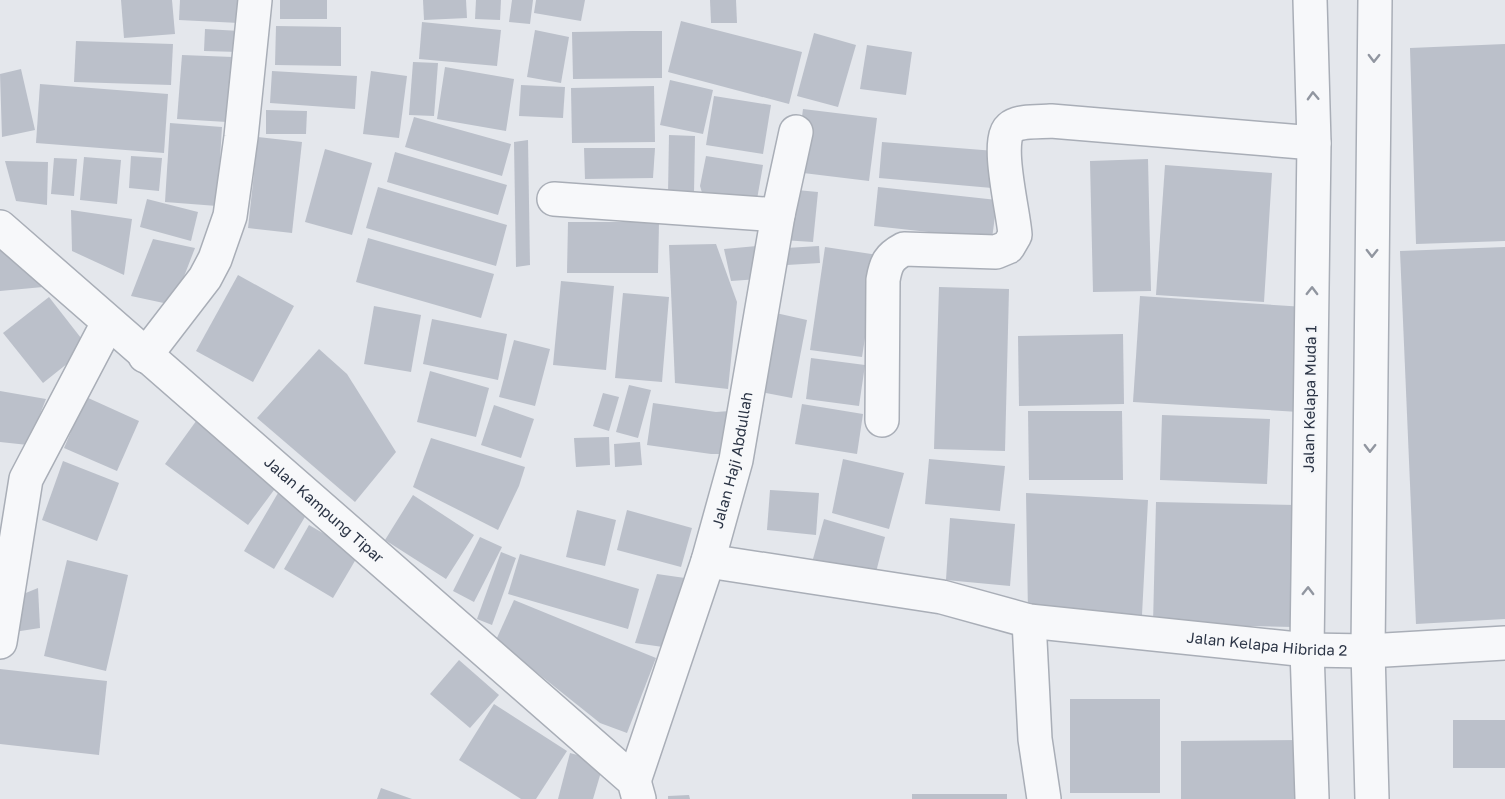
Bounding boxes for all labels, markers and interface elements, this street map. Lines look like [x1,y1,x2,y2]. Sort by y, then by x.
one-way arrow [1368,54,1380,63]
one-way arrow [1306,92,1319,101]
one-way arrow [1366,249,1378,258]
one-way arrow [1306,287,1318,296]
street label: Jalan Kelapa Muda 1 [1299,325,1319,473]
street label: Jalan Haji Abdullah [707,390,756,530]
one-way arrow [1364,444,1376,453]
street label: Jalan Kampung Tipar [261,452,388,566]
one-way arrow [1302,587,1314,596]
street label: Jalan Kelapa Hibrida 2 [1186,627,1347,659]

